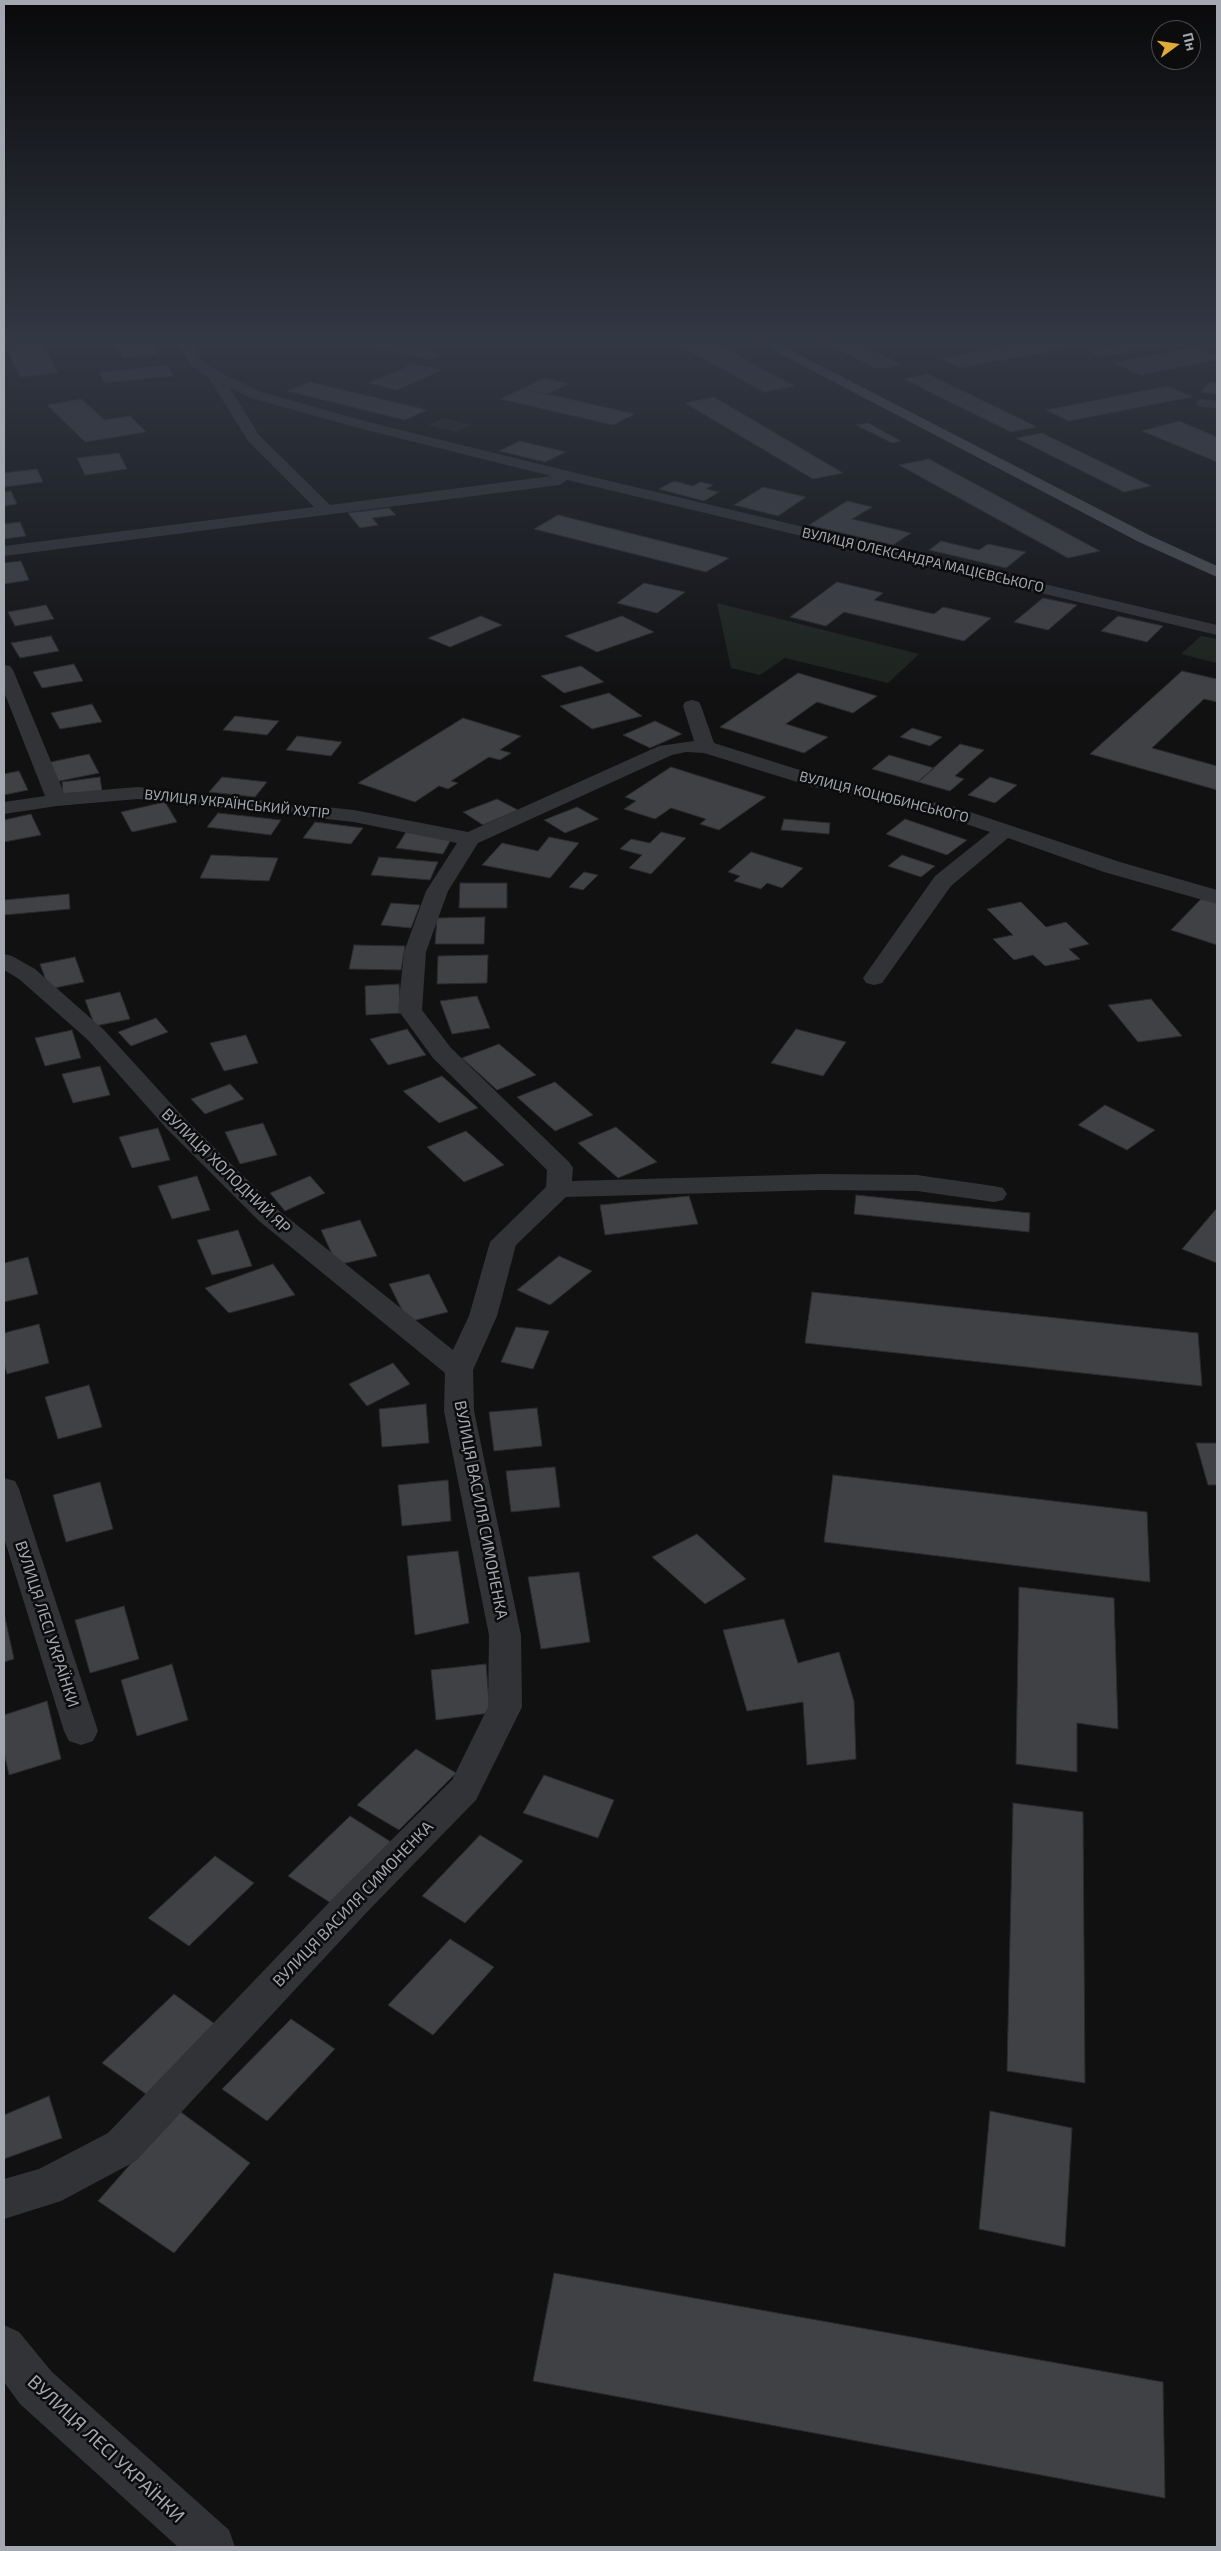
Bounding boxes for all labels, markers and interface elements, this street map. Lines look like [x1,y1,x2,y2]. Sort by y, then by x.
north arrow [1151,20,1201,70]
text: Пн [1180,31,1201,52]
street label: ВУЛИЦЯ ОЛЕКСАНДРА МАЦІЄВСЬКОГО [800,524,1046,596]
street label: ВУЛИЦЯ КОЦЮБИНСЬКОГО [797,768,971,826]
street label: ВУЛИЦЯ УКРАЇНСЬКИЙ ХУТІР [144,786,330,822]
street label: ВУЛИЦЯ ХОЛОДНИЙ ЯР [158,1104,294,1238]
street label: ВУЛИЦЯ ВАСИЛЯ СИМОНЕНКА [450,1399,512,1621]
street label: ВУЛИЦЯ ЛЕСІ УКРАЇНКИ [11,1538,83,1710]
street label: ВУЛИЦЯ ВАСИЛЯ СИМОНЕНКА [269,1817,437,1991]
street label: ВУЛИЦЯ ЛЕСІ УКРАЇНКИ [23,2370,189,2528]

